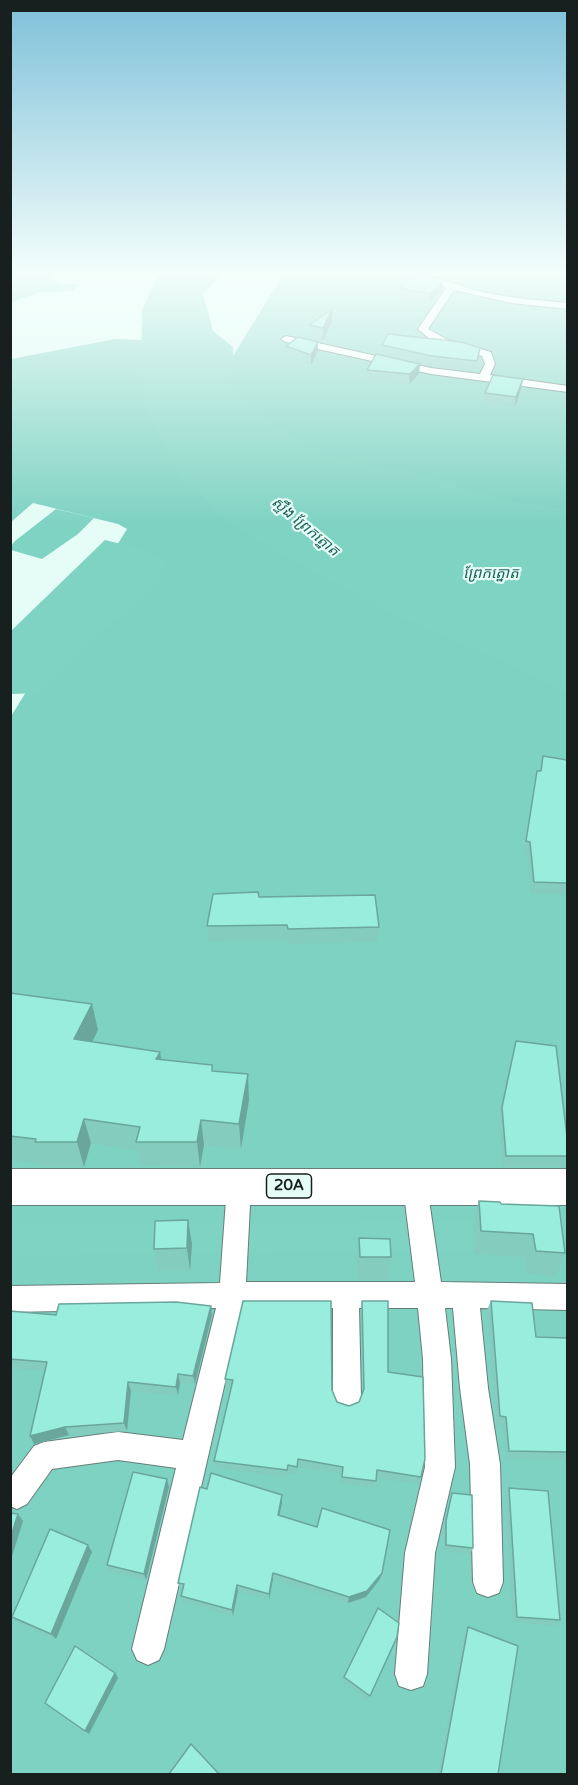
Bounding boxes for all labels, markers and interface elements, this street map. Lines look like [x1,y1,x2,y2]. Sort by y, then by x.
water label: ស្ទឹង ព្រែកត្នោត [268,494,342,560]
water label: ព្រែកត្នោត [463,565,519,583]
road number: 20A [266,1174,312,1198]

